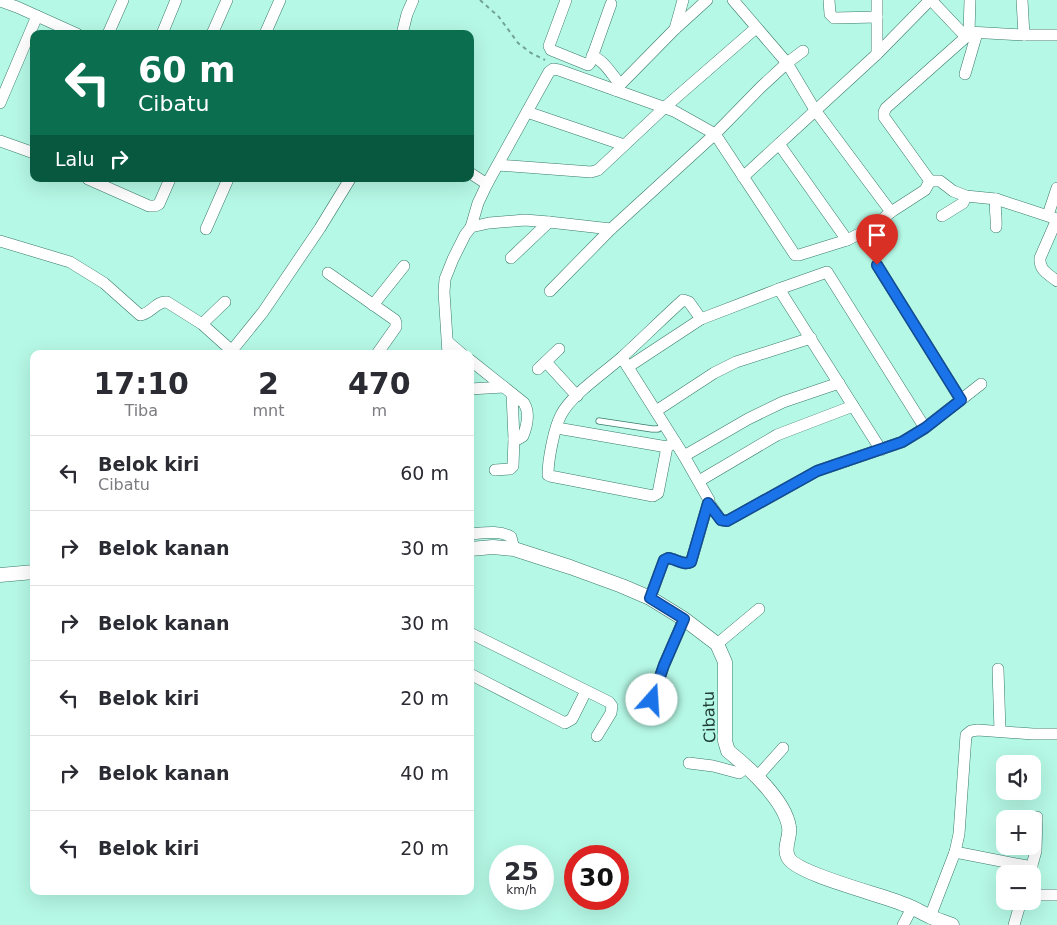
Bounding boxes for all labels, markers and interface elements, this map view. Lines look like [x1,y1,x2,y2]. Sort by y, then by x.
icon: left [55,50,120,115]
text: 60 m [138,50,235,90]
text: Cibatu [138,91,210,116]
icon: right [105,145,133,173]
text: Lalu [55,148,95,170]
pin [856,214,898,265]
icon: arrive [863,221,891,249]
text: 17:10 [93,366,189,401]
text: 2 [258,366,279,401]
text: 470 [348,366,411,401]
text: Tiba [124,401,158,420]
text: mnt [252,401,284,420]
text: m [371,401,387,420]
text: Belok kiri [98,453,199,475]
icon: left [55,459,83,487]
text: 60 m [400,462,449,484]
text: Cibatu [98,475,150,494]
icon: right [55,534,83,562]
text: Belok kanan [98,537,230,559]
text: 30 m [400,537,449,559]
icon: right [55,609,83,637]
text: Belok kanan [98,612,230,634]
text: 30 m [400,612,449,634]
position arrow [625,673,677,725]
icon: left [55,684,83,712]
text: Belok kiri [98,687,199,709]
text: 20 m [400,687,449,709]
street label: Cibatu [699,691,719,743]
map controls [996,755,1041,910]
button: sound [996,755,1041,800]
icon: right [55,759,83,787]
text: Belok kanan [98,762,230,784]
text: 40 m [400,762,449,784]
button: + [996,810,1041,855]
icon: left [55,834,83,862]
text: Belok kiri [98,837,199,859]
text: 20 m [400,837,449,859]
speed limit sign: 30 [564,845,629,910]
text: 25 [504,857,539,886]
button: − [996,865,1041,910]
text: km/h [506,883,537,897]

